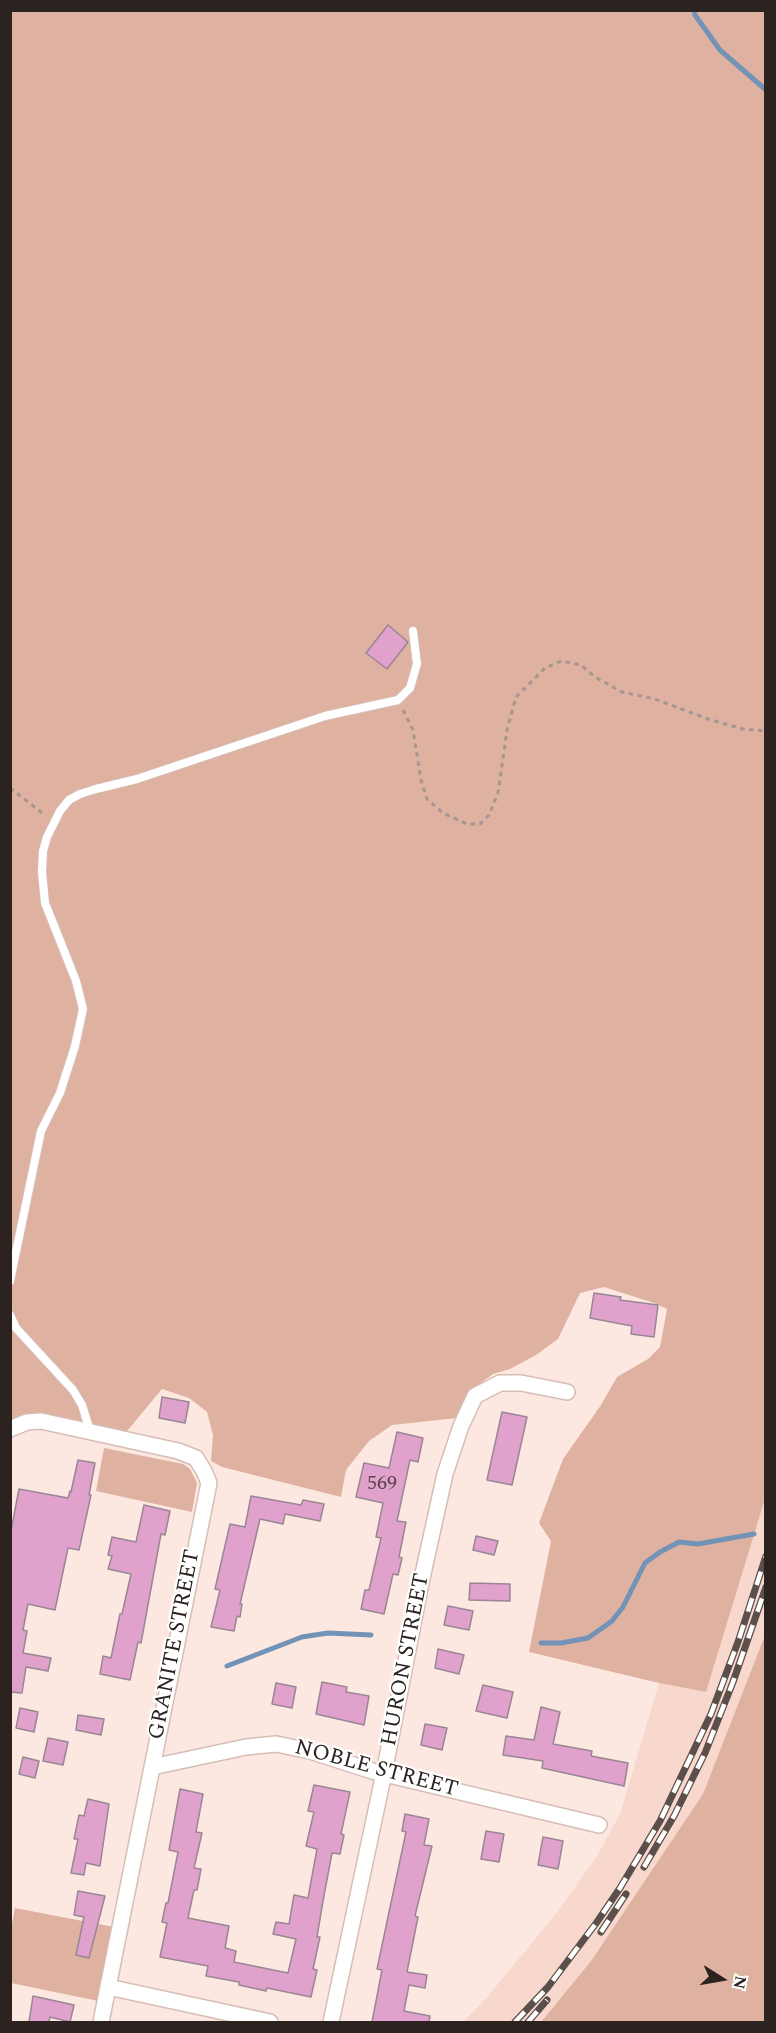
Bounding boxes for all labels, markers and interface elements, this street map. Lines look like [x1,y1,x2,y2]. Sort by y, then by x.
house number: 569 [367,1473,397,1497]
street label: GRANITE STREET [145,1548,207,1742]
street label: HURON STREET [377,1571,437,1749]
street label: NOBLE STREET [291,1736,461,1804]
north arrow [692,1949,752,2009]
text: N [727,1974,753,1991]

